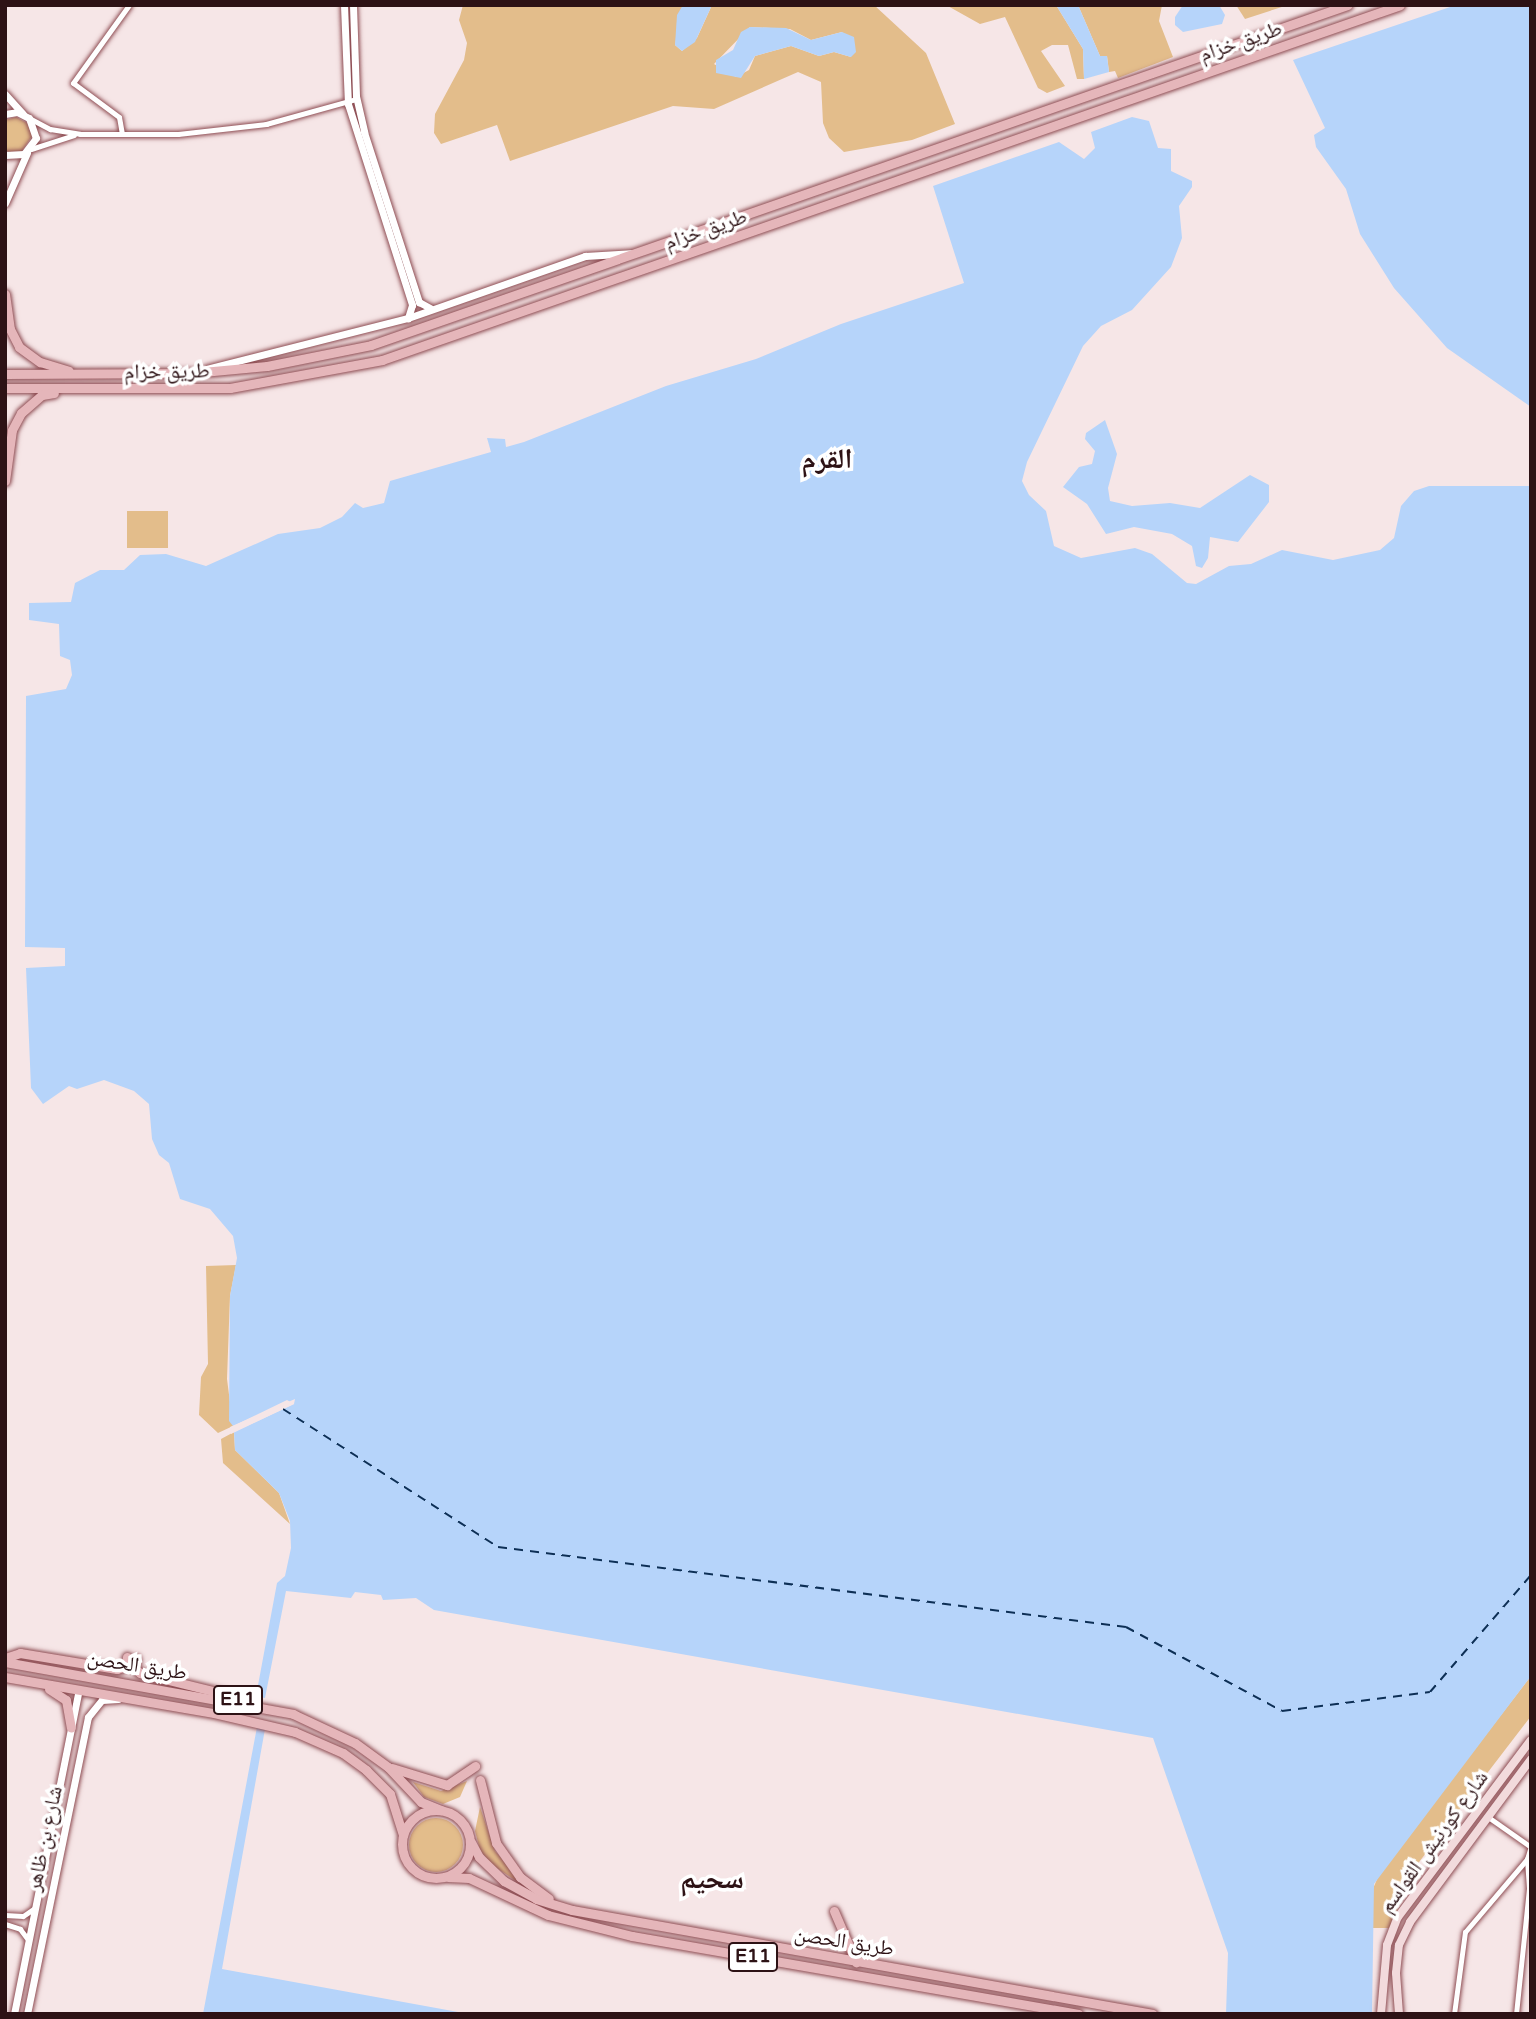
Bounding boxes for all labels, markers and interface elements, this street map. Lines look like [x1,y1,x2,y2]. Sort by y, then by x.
street label: طريق خزام [1196,16,1286,68]
street label: طريق خزام [661,204,751,256]
street label: طريق خزام [124,359,210,385]
district label: القرم [802,442,852,476]
street label: طريق الحصن [85,1646,189,1686]
road number: E11 [212,1684,264,1716]
street label: شارع كورنيش القواسم [1374,1766,1494,1918]
street label: شارع بن ظاهر [22,1784,68,1894]
district label: سحيم [680,1862,744,1896]
street label: طريق الحصن [792,1922,896,1962]
road number: E11 [727,1941,779,1972]

